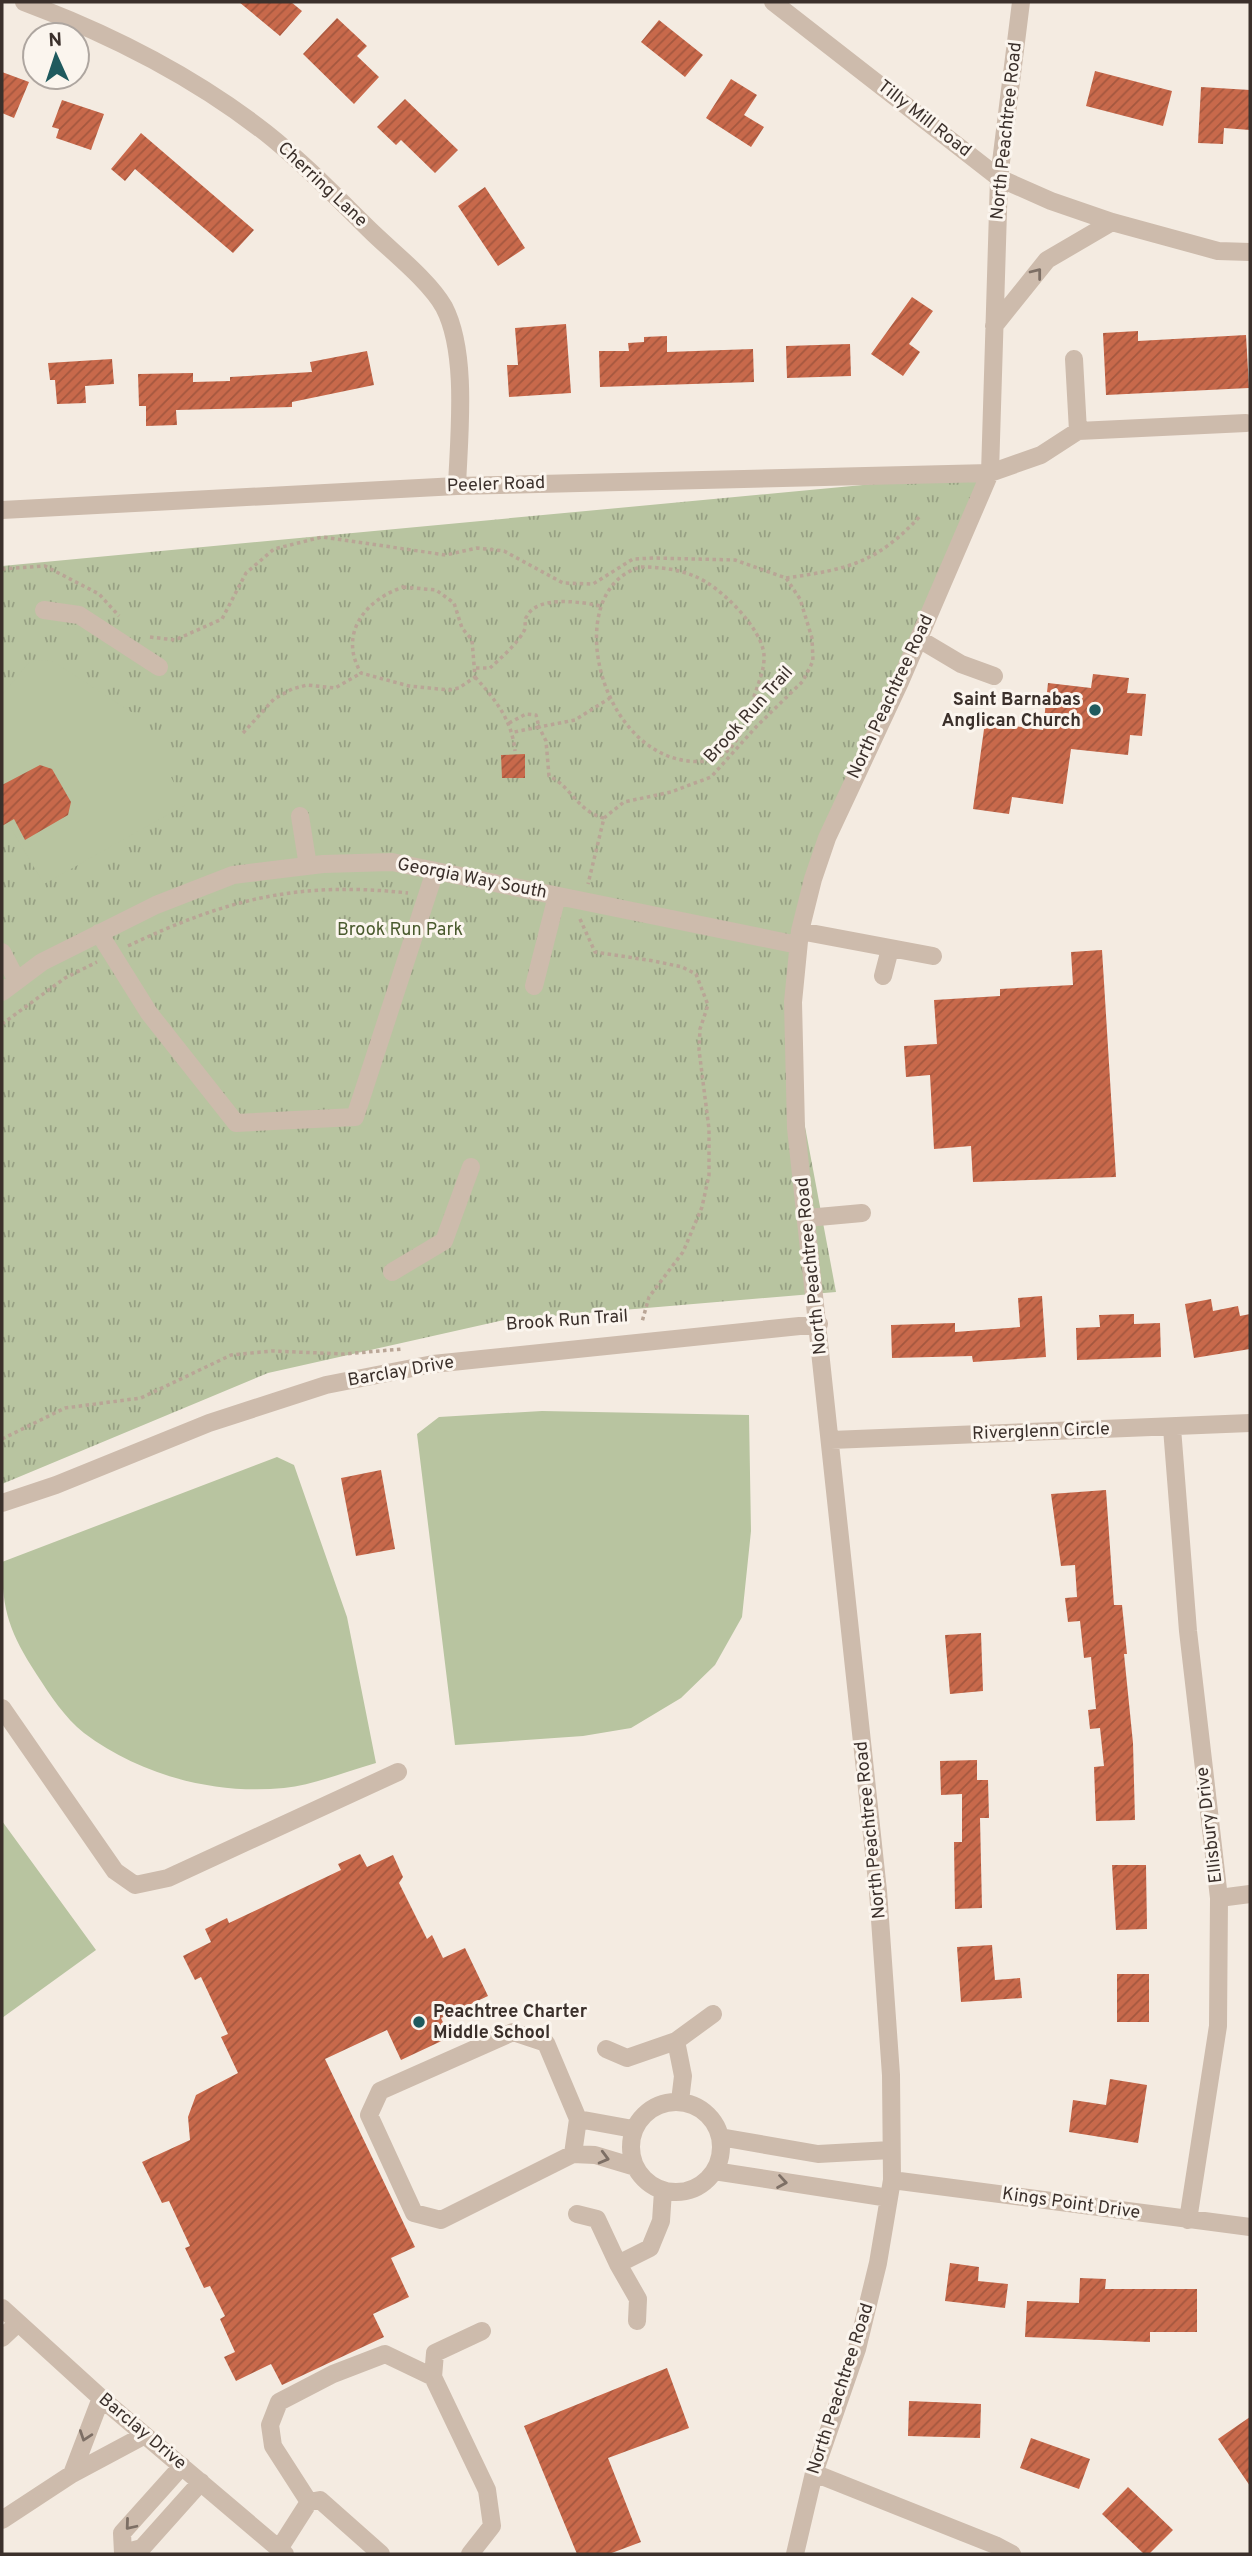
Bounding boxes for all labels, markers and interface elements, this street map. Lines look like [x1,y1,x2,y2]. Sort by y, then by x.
north arrow [21,21,91,91]
text: N [48,29,63,53]
street label: North Peachtree Road [986,41,1028,221]
street label: Tilly Mill Road [873,75,975,163]
street label: Cherring Lane [272,137,372,233]
one-way arrow [1028,268,1041,280]
street label: Peeler Road [446,472,546,498]
street label: North Peachtree Road [843,611,939,783]
street label: Brook Run Trail [699,662,799,768]
place label: Saint Barnabas Anglican Church [941,689,1081,733]
marker: Saint Barnabas Anglican Church [1087,702,1103,718]
street label: Georgia Way South [395,853,549,905]
park label: Brook Run Park [337,919,463,942]
street label: North Peachtree Road [791,1176,833,1356]
street label: Brook Run Trail [505,1305,629,1337]
street label: Barclay Drive [346,1351,456,1393]
street label: Riverglenn Circle [972,1418,1110,1446]
street label: North Peachtree Road [850,1740,892,1920]
street label: Ellisbury Drive [1191,1765,1229,1885]
place label: Peachtree Charter Middle School [433,2001,588,2045]
marker: Peachtree Charter Middle School [411,2014,427,2030]
one-way arrow [598,2150,610,2164]
one-way arrow [776,2174,787,2189]
street label: Kings Point Drive [1000,2183,1142,2225]
street label: North Peachtree Road [802,2300,880,2478]
street label: Barclay Drive [93,2389,191,2475]
one-way arrow [79,2429,93,2441]
one-way arrow [126,2517,138,2530]

